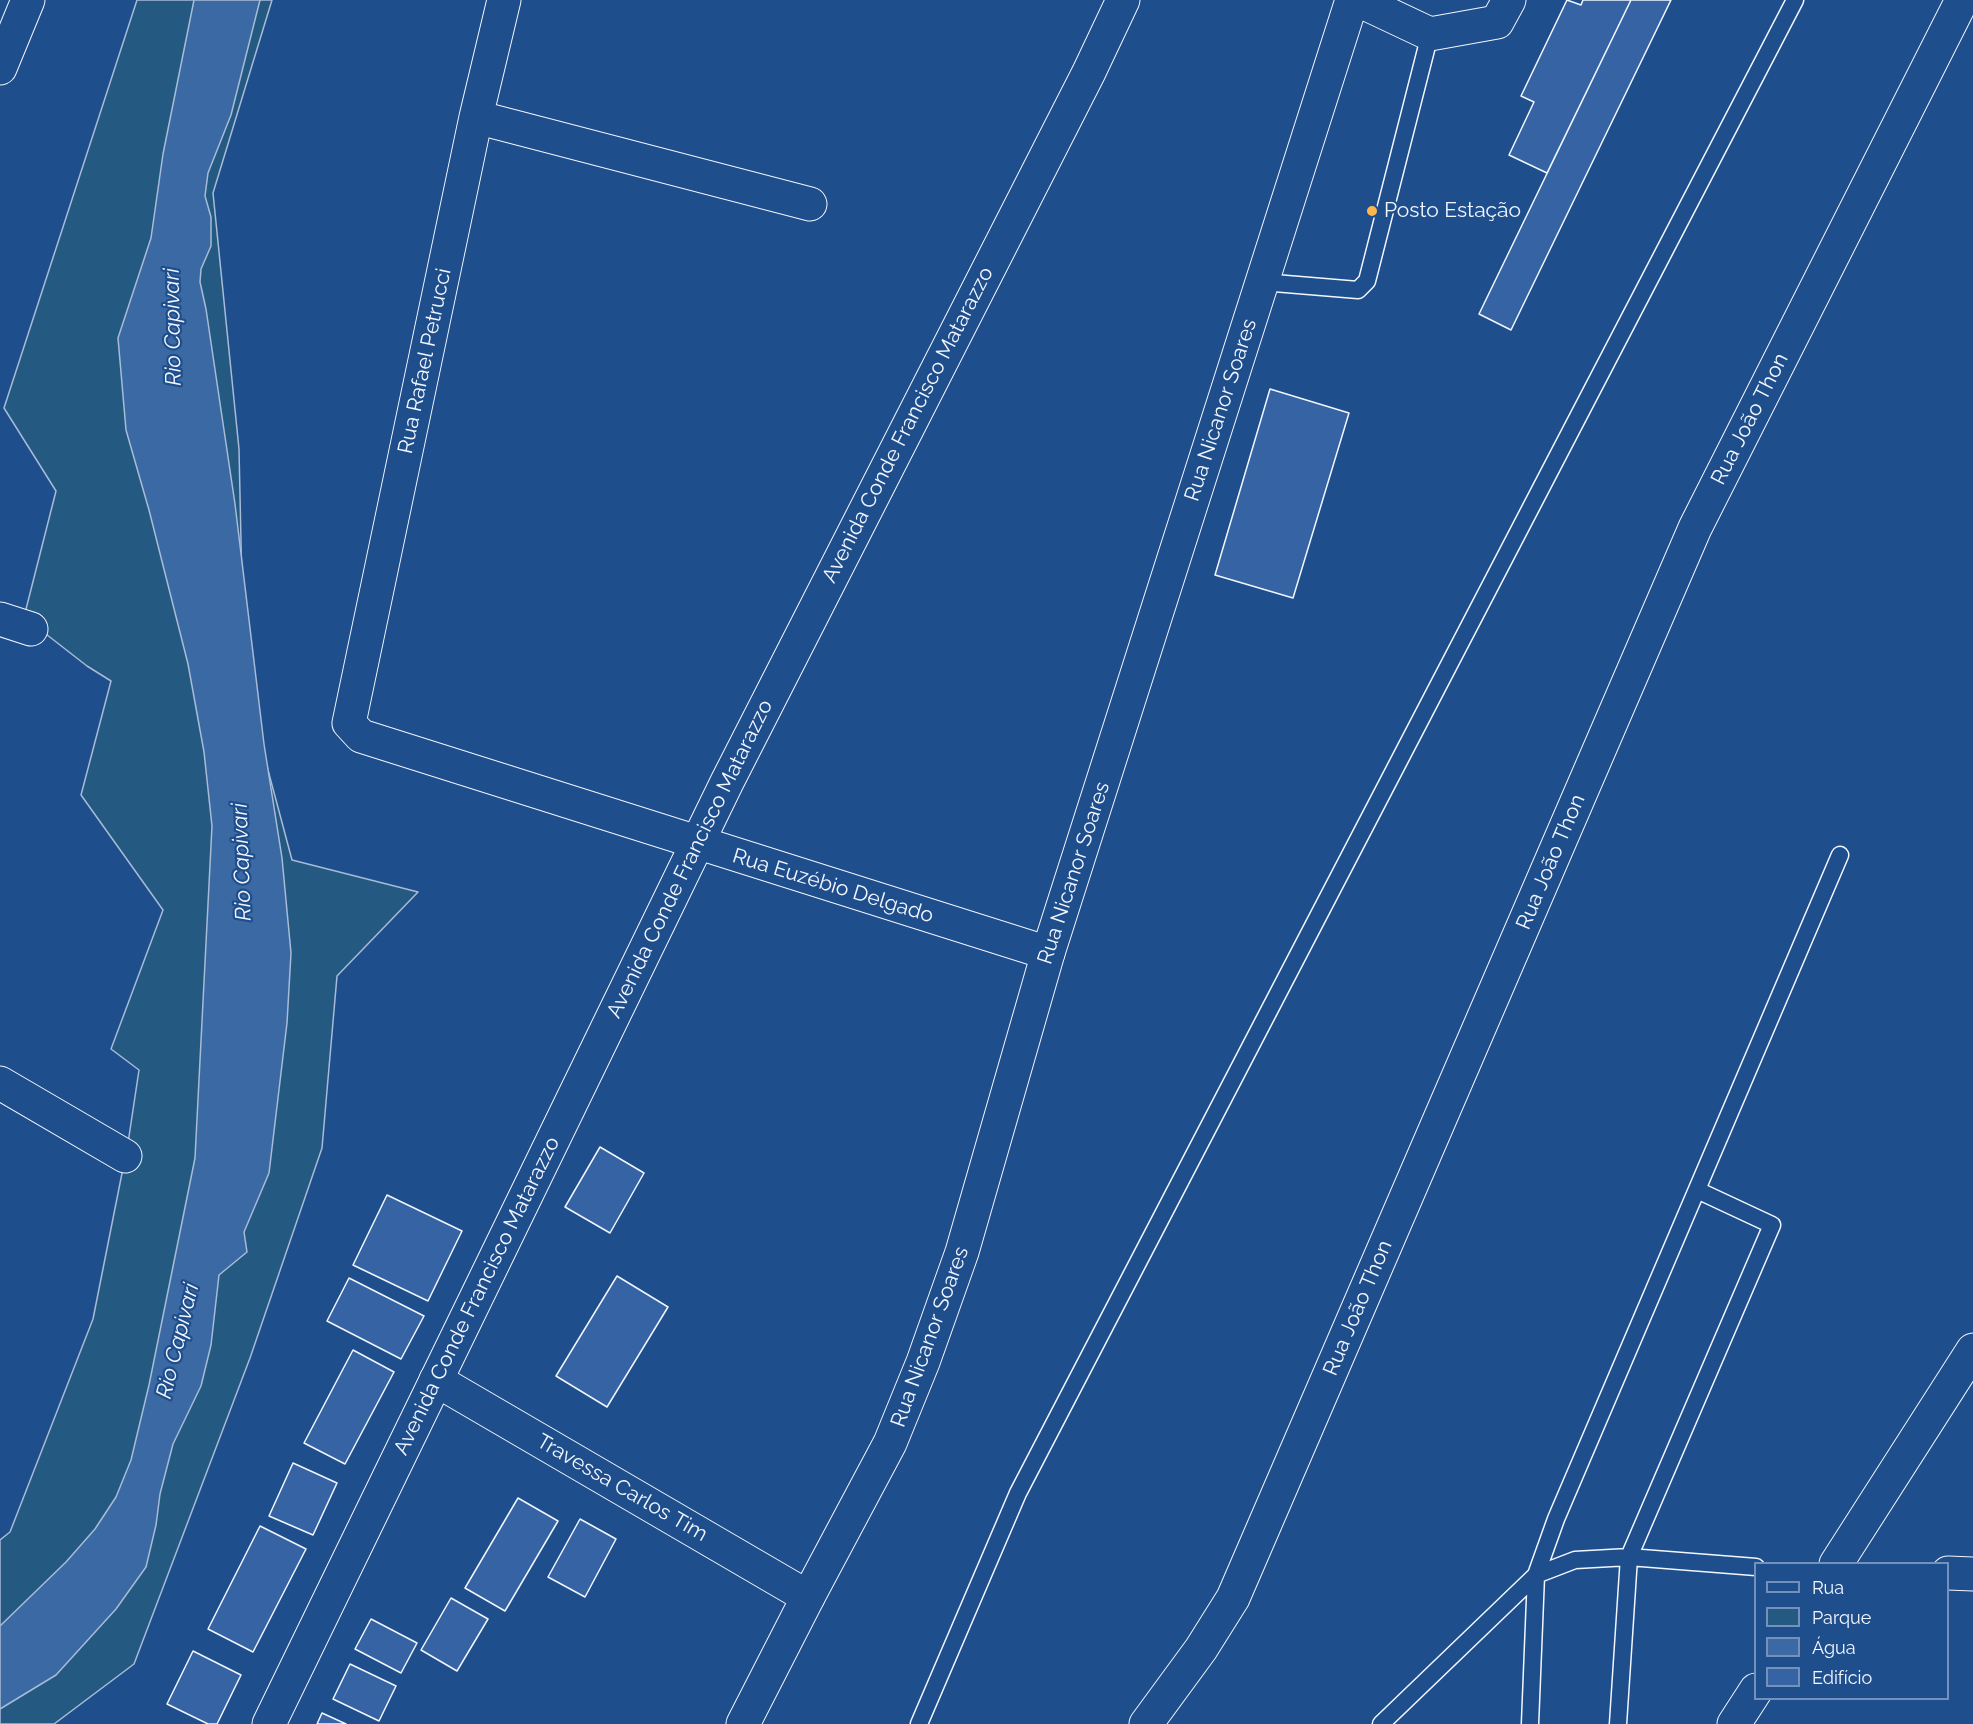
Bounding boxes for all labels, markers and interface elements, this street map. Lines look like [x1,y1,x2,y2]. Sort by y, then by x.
place label: Posto Estação [1384,198,1521,224]
marker: Posto Estação [1365,204,1379,218]
street label: Avenida Conde Francisco Matarazzo [817,263,999,587]
street label: Rua Rafael Petrucci [393,266,457,456]
water label: Rio Capivari [159,268,187,386]
street label: Rua Nicanor Soares [1180,316,1262,504]
street label: Rua João Thon [1706,349,1794,489]
street label: Avenida Conde Francisco Matarazzo [602,696,778,1022]
street label: Rua Nicanor Soares [1033,779,1115,967]
street label: Rua João Thon [1511,791,1591,933]
water label: Rio Capivari [227,803,257,921]
street label: Rua Euzébio Delgado [730,843,936,929]
street label: Avenida Conde Francisco Matarazzo [389,1133,565,1459]
street label: Rua João Thon [1318,1237,1398,1379]
street label: Rua Nicanor Soares [886,1243,974,1431]
water label: Rio Capivari [151,1281,205,1401]
street label: Travessa Carlos Tim [532,1429,712,1547]
legend [1754,1562,1949,1700]
text: Rua [1812,1577,1844,1598]
text: Parque [1812,1607,1871,1628]
text: Água [1812,1637,1856,1658]
text: Edifício [1812,1667,1872,1688]

